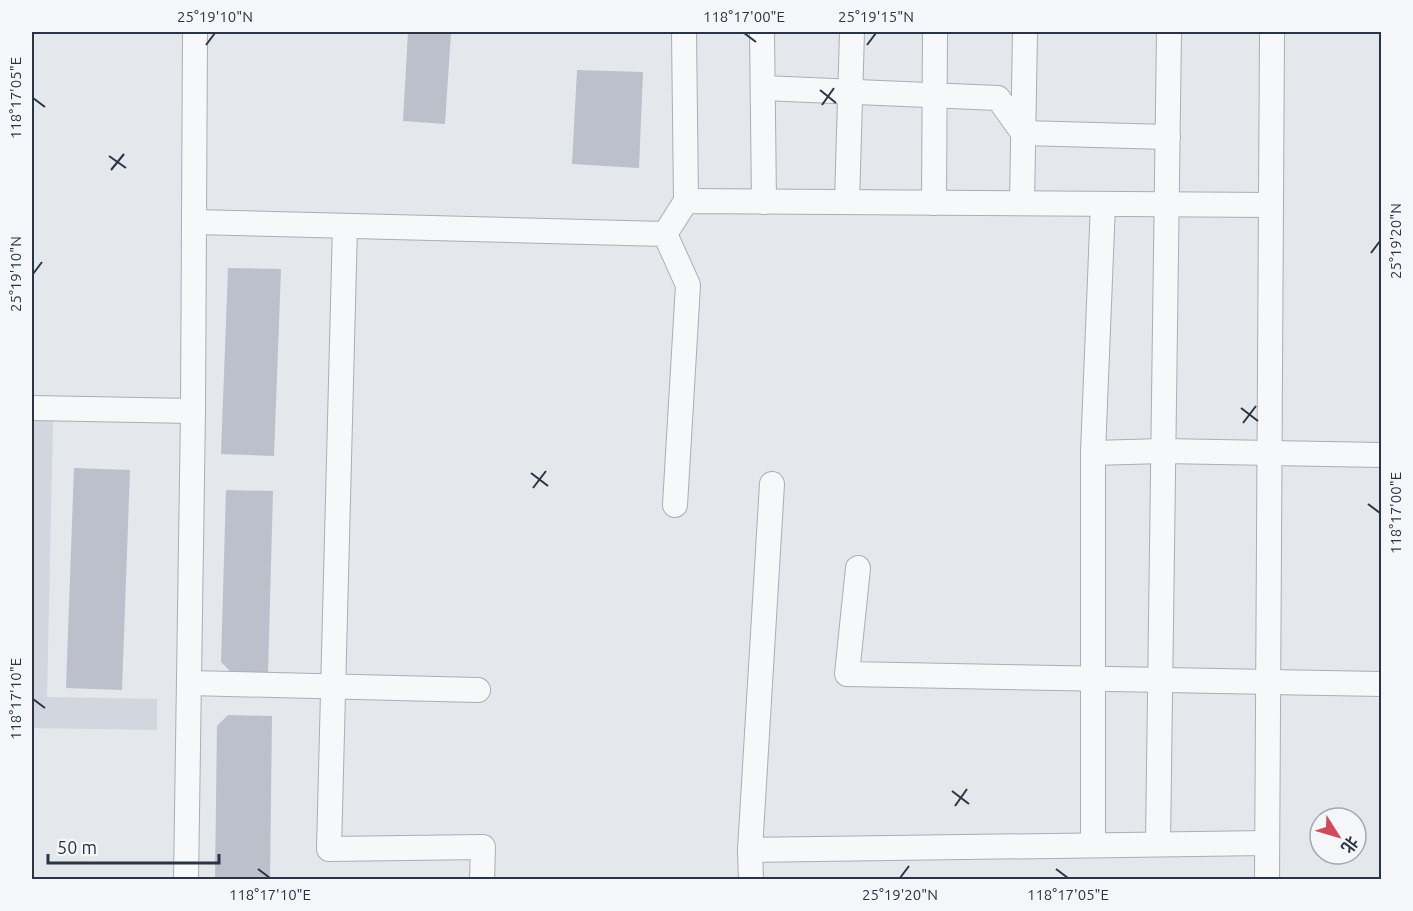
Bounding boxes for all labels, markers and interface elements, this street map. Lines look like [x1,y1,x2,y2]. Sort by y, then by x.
text: 25°19'10"N [177,8,253,25]
text: 118°17'00"E [703,8,785,25]
text: 25°19'15"N [838,8,914,25]
text: 118°17'05"E [7,57,24,139]
text: 25°19'20"N [1387,203,1404,279]
text: 25°19'10"N [7,236,24,312]
text: 118°17'00"E [1387,472,1404,554]
text: 118°17'10"E [7,658,24,740]
north arrow [1308,806,1368,866]
scale bar [48,827,219,865]
text: 北 [1338,833,1362,857]
text: 50 m [57,837,97,857]
text: 118°17'10"E [229,886,311,903]
text: 25°19'20"N [862,886,938,903]
text: 118°17'05"E [1027,886,1109,903]

